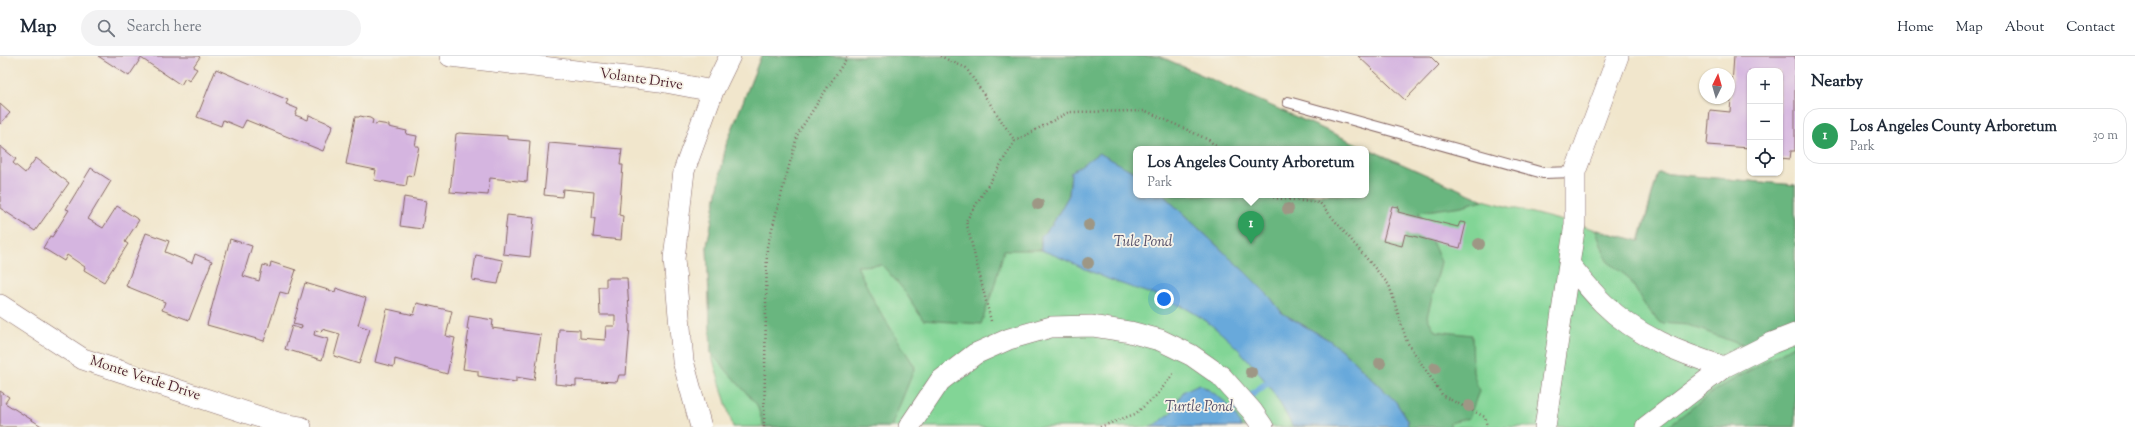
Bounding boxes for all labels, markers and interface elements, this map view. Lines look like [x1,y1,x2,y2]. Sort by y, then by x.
search box [81,10,361,46]
text: Map [20,14,57,41]
icon: search [95,17,117,39]
text: Search here [127,17,202,38]
text: Home [1897,18,1934,38]
text: Map [1956,18,1983,38]
text: About [2005,18,2044,38]
text: Contact [2066,18,2115,38]
street label: Volante Drive [598,64,684,96]
north arrow [1699,68,1735,104]
map controls [1747,68,1783,176]
button: + [1747,68,1783,104]
text: Nearby [1811,70,1863,94]
button: − [1747,104,1783,140]
text: Los Angeles County Arboretum [1850,117,2057,138]
text: 1 [1823,127,1827,145]
text: 30 m [2092,127,2118,145]
text: Park [1850,138,1875,156]
button: locate [1747,140,1783,176]
popup [1133,146,1369,198]
text: Los Angeles County Arboretum [1147,153,1355,174]
text: Park [1147,174,1172,192]
pin: 1 [1238,211,1264,244]
water label: Tule Pond [1114,232,1173,253]
your location [1154,289,1174,309]
street label: Monte Verde Drive [87,352,203,406]
water label: Turtle Pond [1165,397,1234,418]

